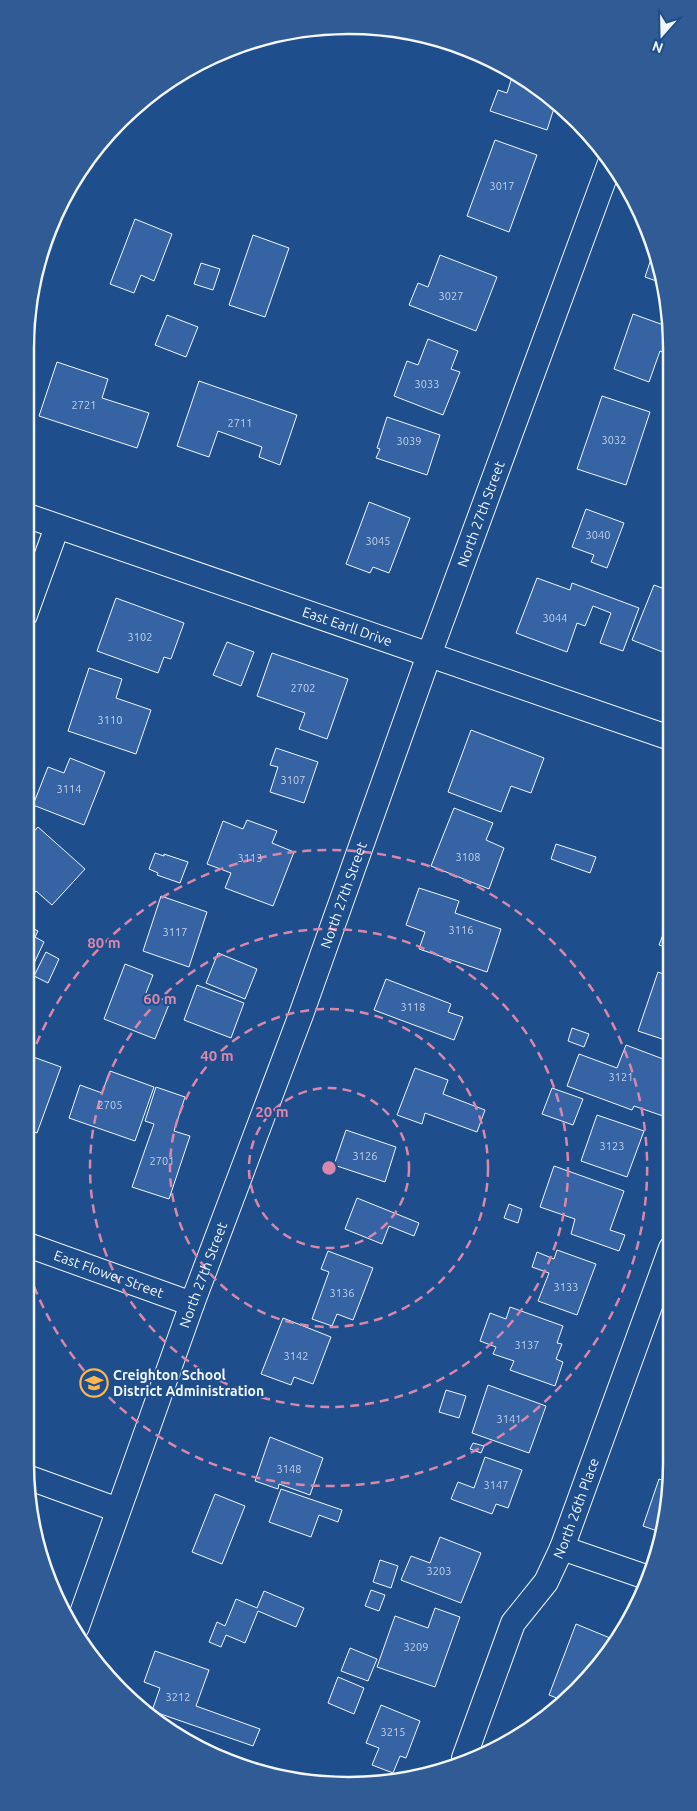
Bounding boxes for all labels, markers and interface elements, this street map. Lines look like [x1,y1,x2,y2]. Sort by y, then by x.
north arrow [637,10,687,60]
text: N [650,38,665,57]
house number: 3017 [490,180,514,192]
house number: 3027 [439,290,463,302]
house number: 3033 [415,378,439,390]
house number: 2721 [72,399,96,411]
house number: 2711 [228,417,252,429]
house number: 3032 [602,434,626,446]
house number: 3039 [397,435,421,447]
street label: North 27th Street [454,458,508,569]
house number: 3040 [586,529,610,541]
house number: 3045 [366,535,390,547]
street label: East Earll Drive [300,604,394,649]
house number: 3044 [543,612,567,624]
house number: 3102 [128,631,152,643]
house number: 2702 [291,682,315,694]
house number: 3110 [98,714,122,726]
house number: 3107 [281,774,305,786]
house number: 3114 [57,783,81,795]
street label: North 27th Street [317,839,370,950]
house number: 3108 [456,851,480,863]
house number: 3113 [238,852,262,864]
house number: 3116 [449,924,473,936]
house number: 3117 [163,926,187,938]
text: 80 m [87,934,121,951]
text: 60 m [143,990,177,1007]
house number: 3118 [401,1001,425,1013]
text: 40 m [200,1047,234,1064]
house number: 3121 [609,1071,633,1083]
house number: 2705 [98,1099,122,1111]
text: 20 m [255,1103,289,1120]
house number: 3123 [600,1140,624,1152]
house number: 3126 [353,1150,377,1162]
house number: 2701 [150,1155,174,1167]
centre of rings [320,1159,338,1177]
street label: North 27th Street [176,1219,230,1330]
street label: East Flower Street [52,1247,166,1301]
house number: 3133 [554,1281,578,1293]
house number: 3136 [330,1287,354,1299]
house number: 3137 [515,1339,539,1351]
house number: 3142 [284,1350,308,1362]
place label: Creighton School District Administration [113,1367,264,1399]
school or university icon: Creighton School District Administration [79,1368,109,1398]
house number: 3141 [497,1413,521,1425]
street label: North 26th Place [550,1456,602,1561]
house number: 3148 [277,1463,301,1475]
house number: 3147 [484,1479,508,1491]
house number: 3203 [427,1565,451,1577]
house number: 3209 [404,1641,428,1653]
house number: 3212 [166,1691,190,1703]
house number: 3215 [381,1726,405,1738]

